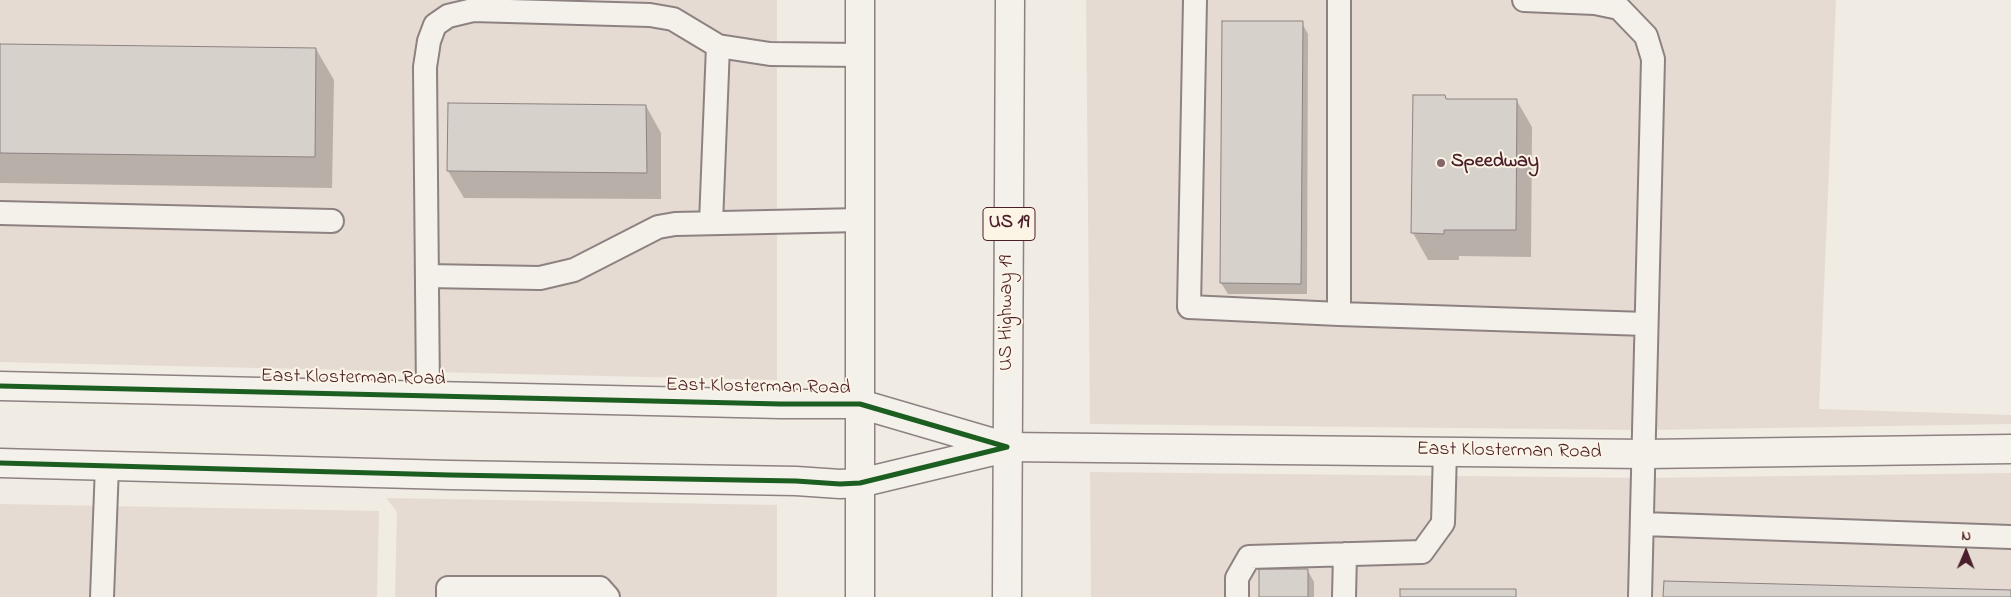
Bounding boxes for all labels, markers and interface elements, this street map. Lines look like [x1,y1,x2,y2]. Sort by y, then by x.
place label: Speedway [1451,151,1539,175]
marker: Speedway [1435,157,1447,169]
road number: US 19 [983,208,1035,240]
street label: US Highway 19 [996,255,1020,371]
street label: East Klosterman Road [260,365,446,393]
street label: East Klosterman Road [665,374,851,402]
street label: East Klosterman Road [1416,438,1602,466]
text: N [1961,526,1971,547]
north arrow [1941,527,1991,577]

